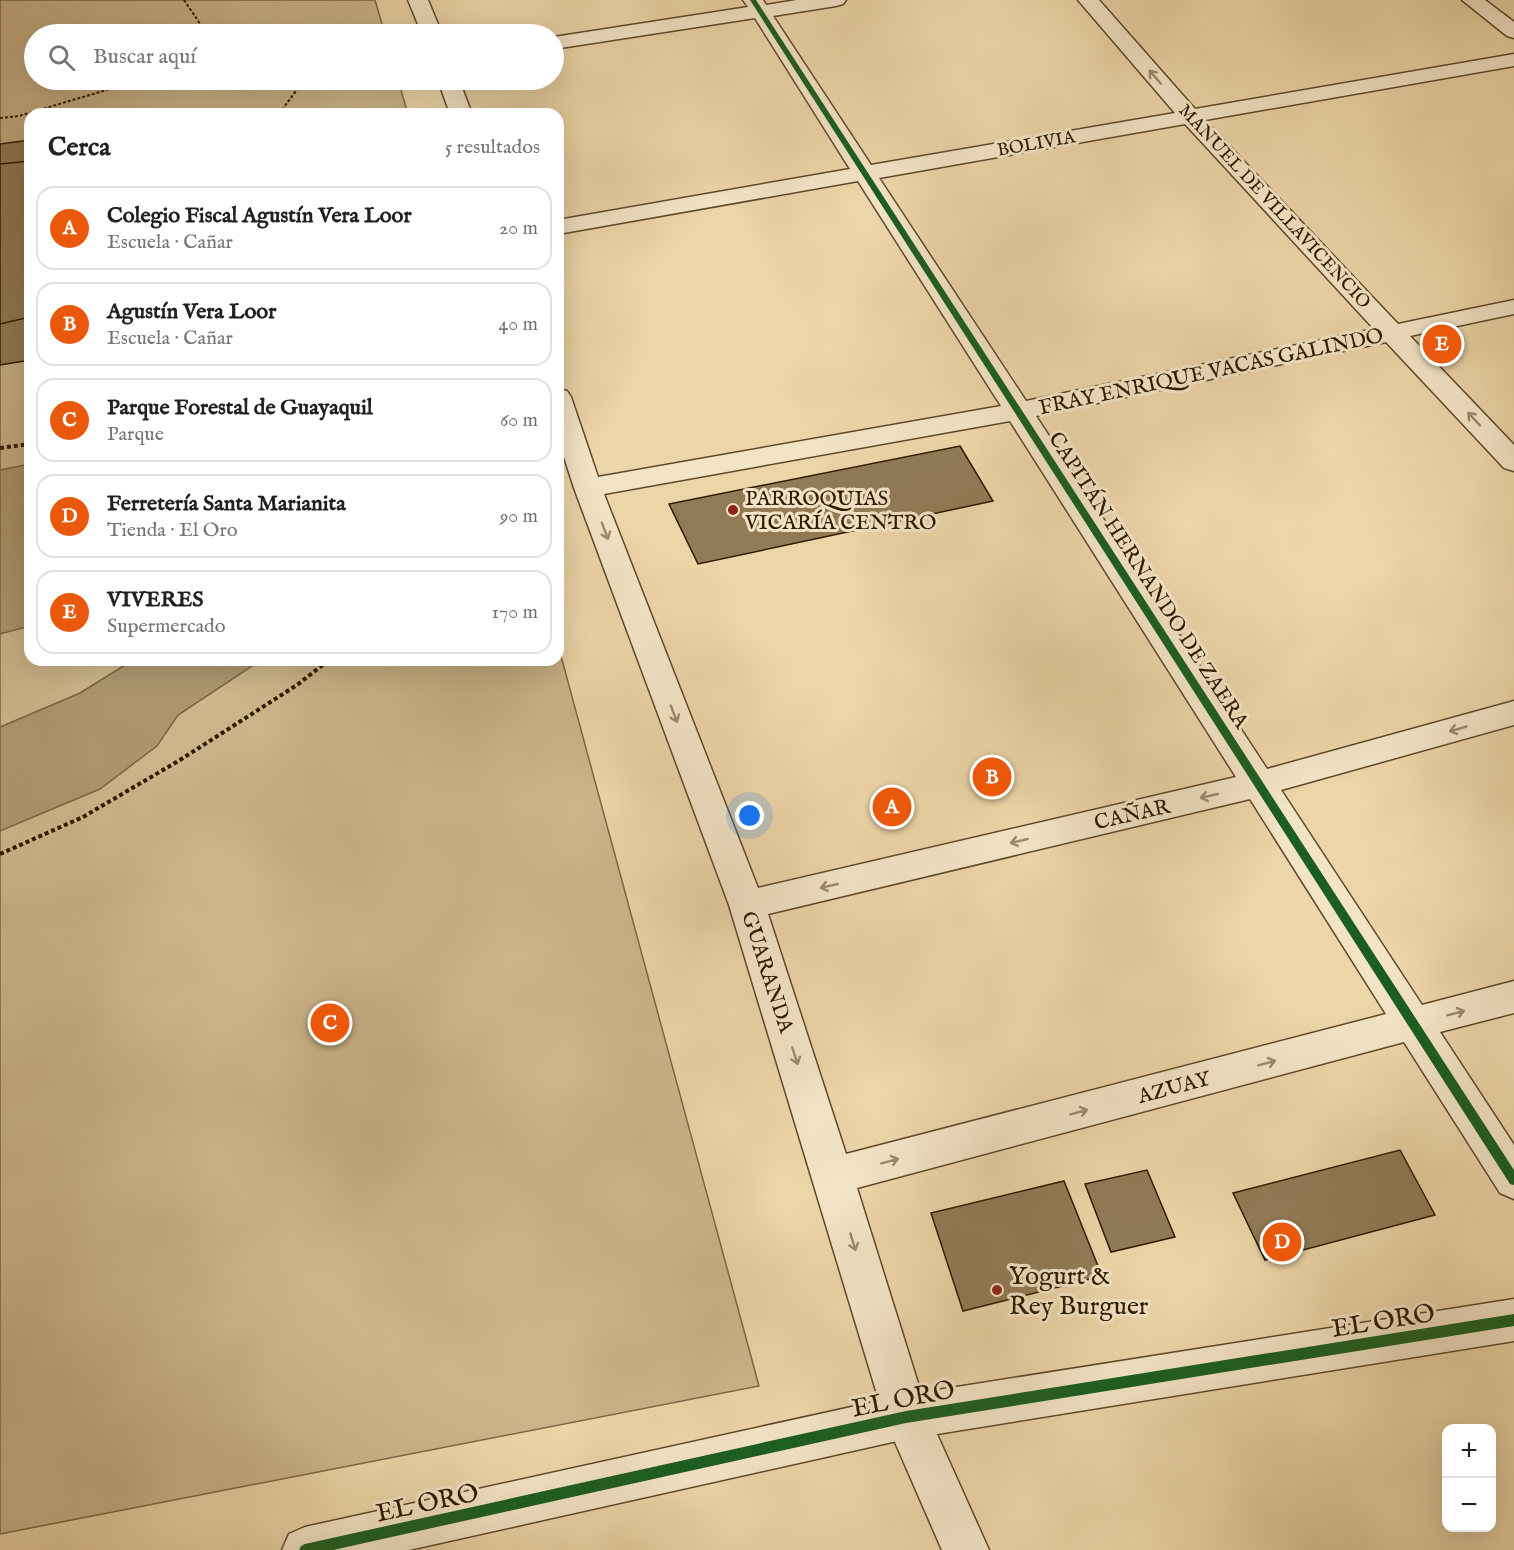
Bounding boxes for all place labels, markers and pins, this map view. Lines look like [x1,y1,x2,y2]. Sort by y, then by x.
pin: E [1422,322,1462,366]
place label: PARROQUIAS VICARÍA CENTRO [744,486,936,537]
marker: PARROQUIAS VICARÍA CENTRO [726,503,740,517]
pin: B [972,754,1012,800]
pin: A [872,784,912,830]
pin: C [310,1000,350,1046]
pin: D [1262,1220,1302,1264]
place label: Yogurt & Rey Burguer [1009,1260,1149,1323]
marker: Yogurt & Rey Burguer [990,1283,1004,1297]

